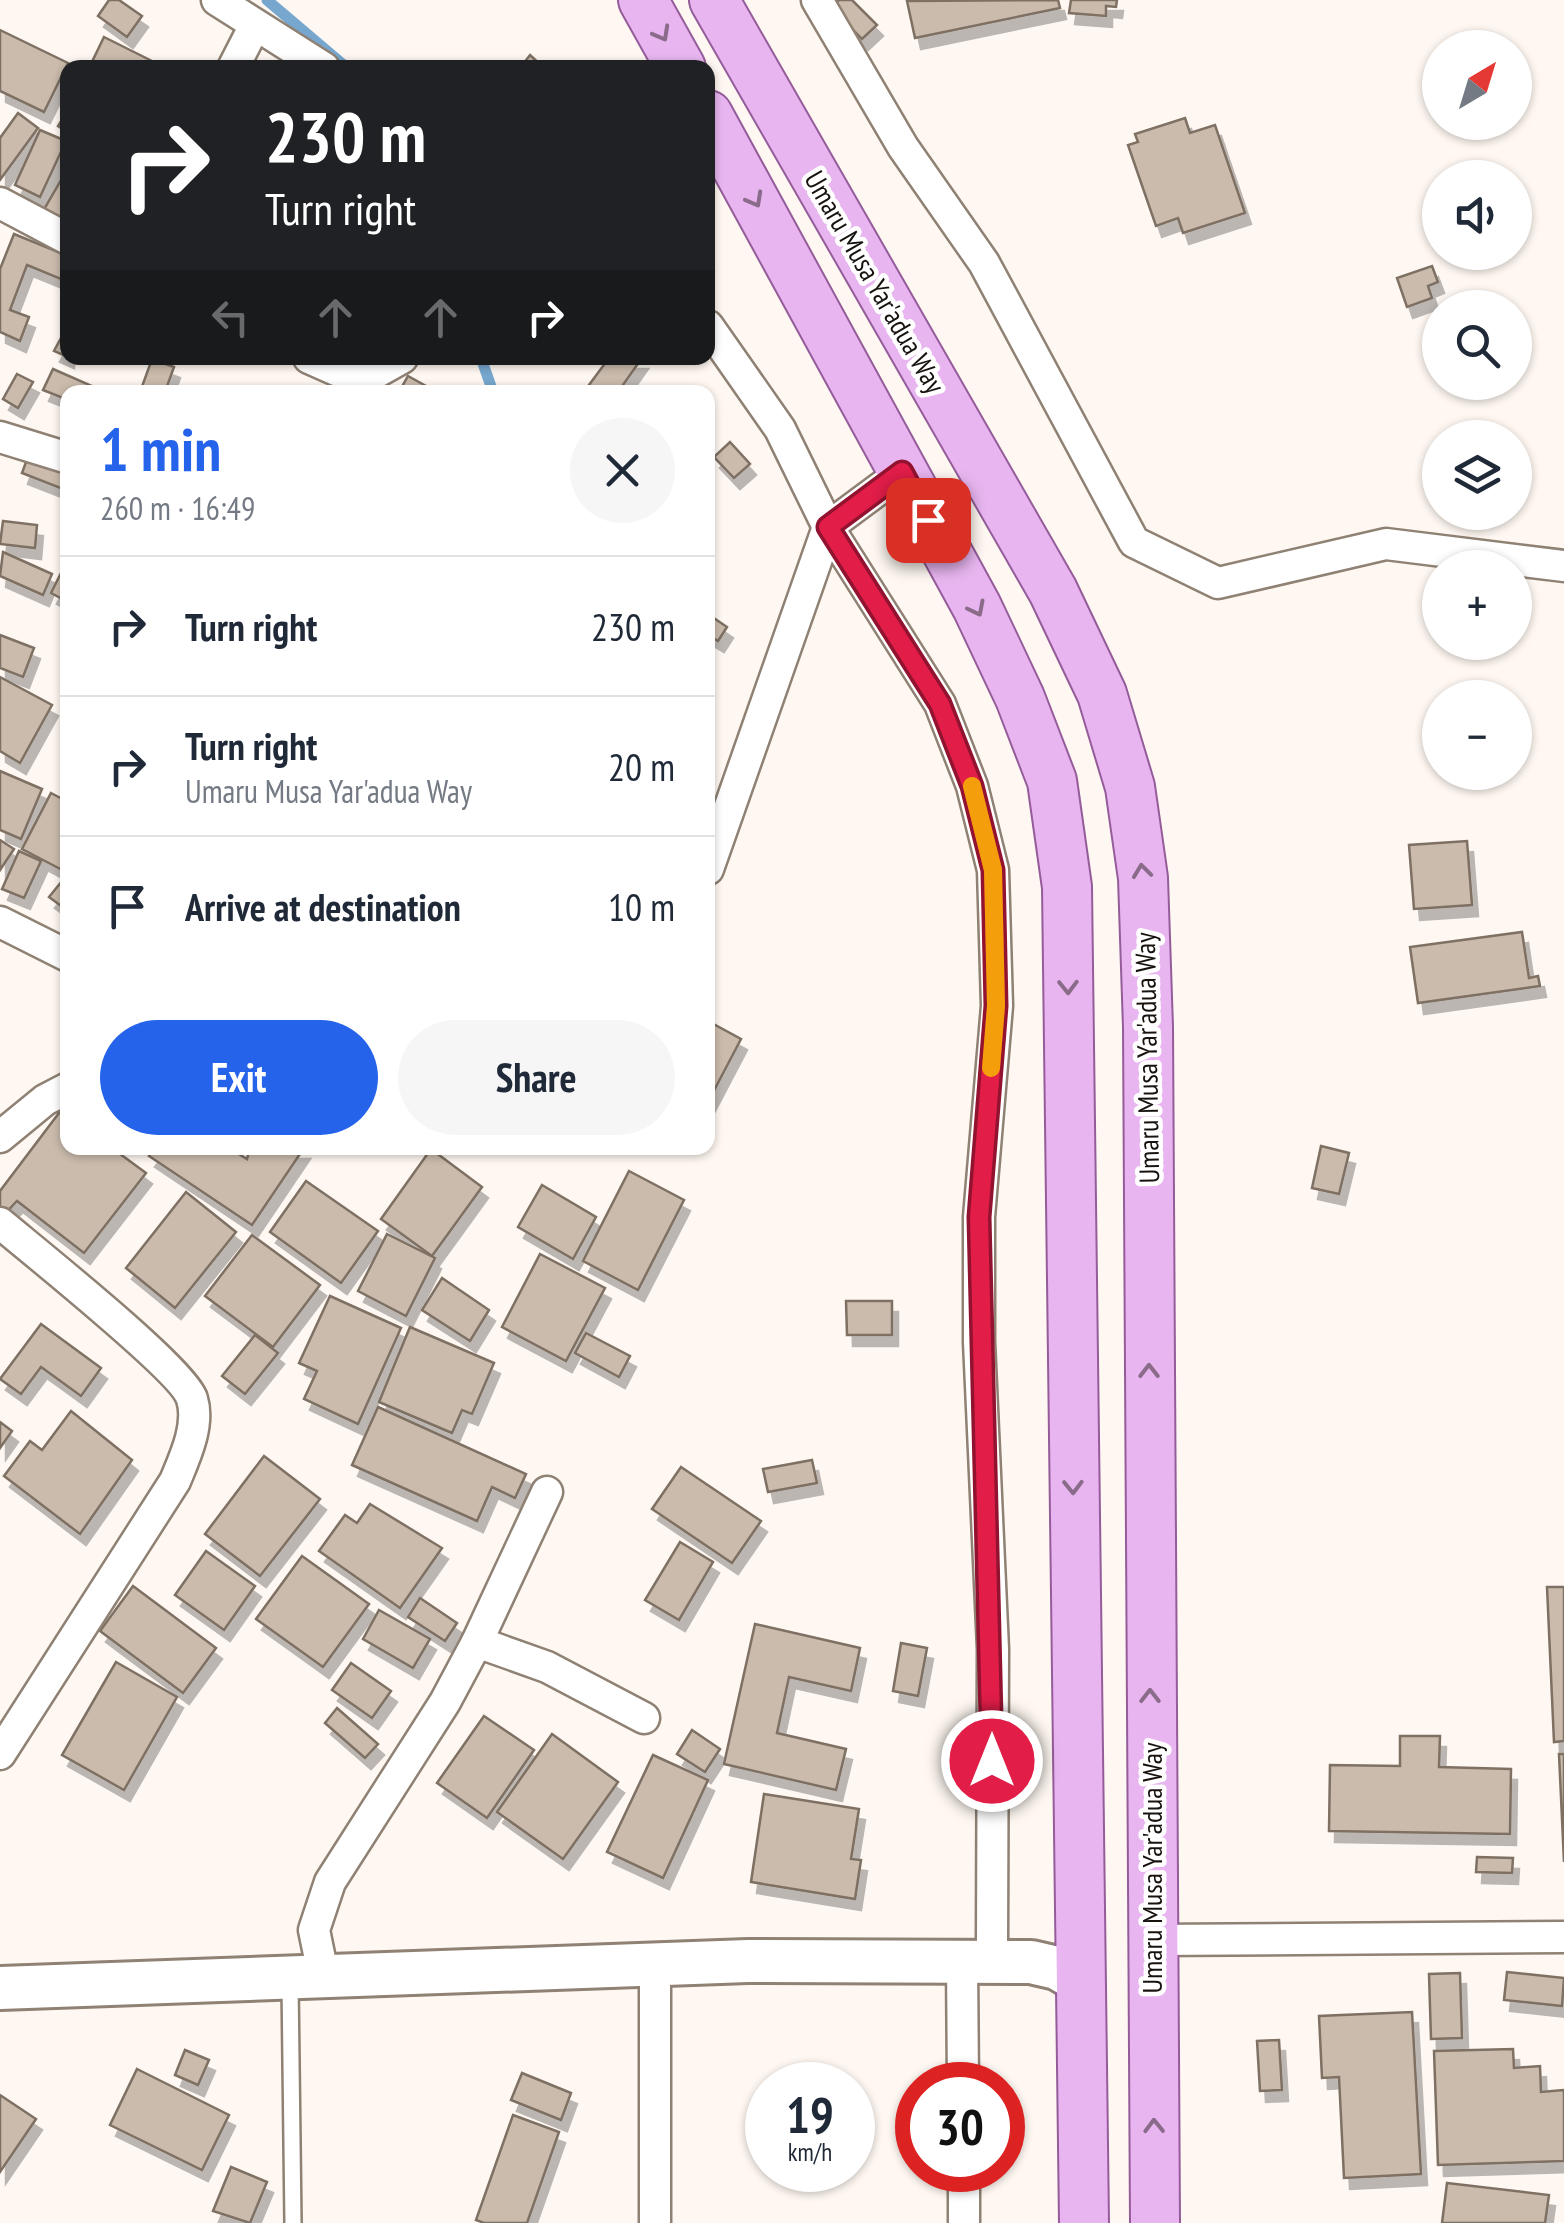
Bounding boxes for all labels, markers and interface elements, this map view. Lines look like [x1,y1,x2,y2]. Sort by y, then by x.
one-way arrow [649,23,669,41]
north arrow [1422,30,1532,140]
map controls [1422,30,1532,790]
text: 230 m [265,91,426,181]
icon: right [100,100,230,230]
button: sound [1422,160,1532,270]
street label: Umaru Musa Yar'adua Way [797,164,954,400]
text: Turn right [265,179,416,237]
one-way arrow [743,189,763,207]
icon: left [203,290,258,345]
icon: ahead [308,290,363,345]
icon: ahead [413,290,468,345]
icon: right [518,290,573,345]
button: search [1422,290,1532,400]
text: 1 min [100,410,221,488]
button: close [570,418,675,523]
button: layers [1422,420,1532,530]
pin [886,478,971,563]
text: 260 m · 16:49 [100,487,255,529]
icon: arrive [901,493,956,548]
button: + [1422,550,1532,660]
one-way arrow [965,598,984,616]
icon: right [100,599,155,654]
text: Turn right [185,602,317,651]
text: 230 m [591,602,675,651]
button: − [1422,680,1532,790]
text: Turn right [185,721,317,770]
icon: right [100,739,155,794]
text: 20 m [608,742,675,791]
text: Umaru Musa Yar'adua Way [185,770,472,812]
one-way arrow [1132,862,1153,878]
icon: arrive [100,879,155,934]
text: Arrive at destination [185,882,461,931]
text: 10 m [608,882,675,931]
street label: Umaru Musa Yar'adua Way [1126,932,1167,1184]
one-way arrow [1057,980,1079,996]
button: Exit [100,1020,378,1135]
button: Share [398,1020,675,1135]
one-way arrow [1139,1362,1160,1378]
one-way arrow [1062,1480,1084,1496]
one-way arrow [1140,1687,1161,1703]
position arrow [940,1709,1044,1813]
street label: Umaru Musa Yar'adua Way [1133,1742,1170,1994]
speed limit sign: 30 [895,2062,1025,2192]
text: 19 [786,2082,834,2147]
one-way arrow [1143,2117,1165,2132]
text: km/h [788,2136,832,2168]

